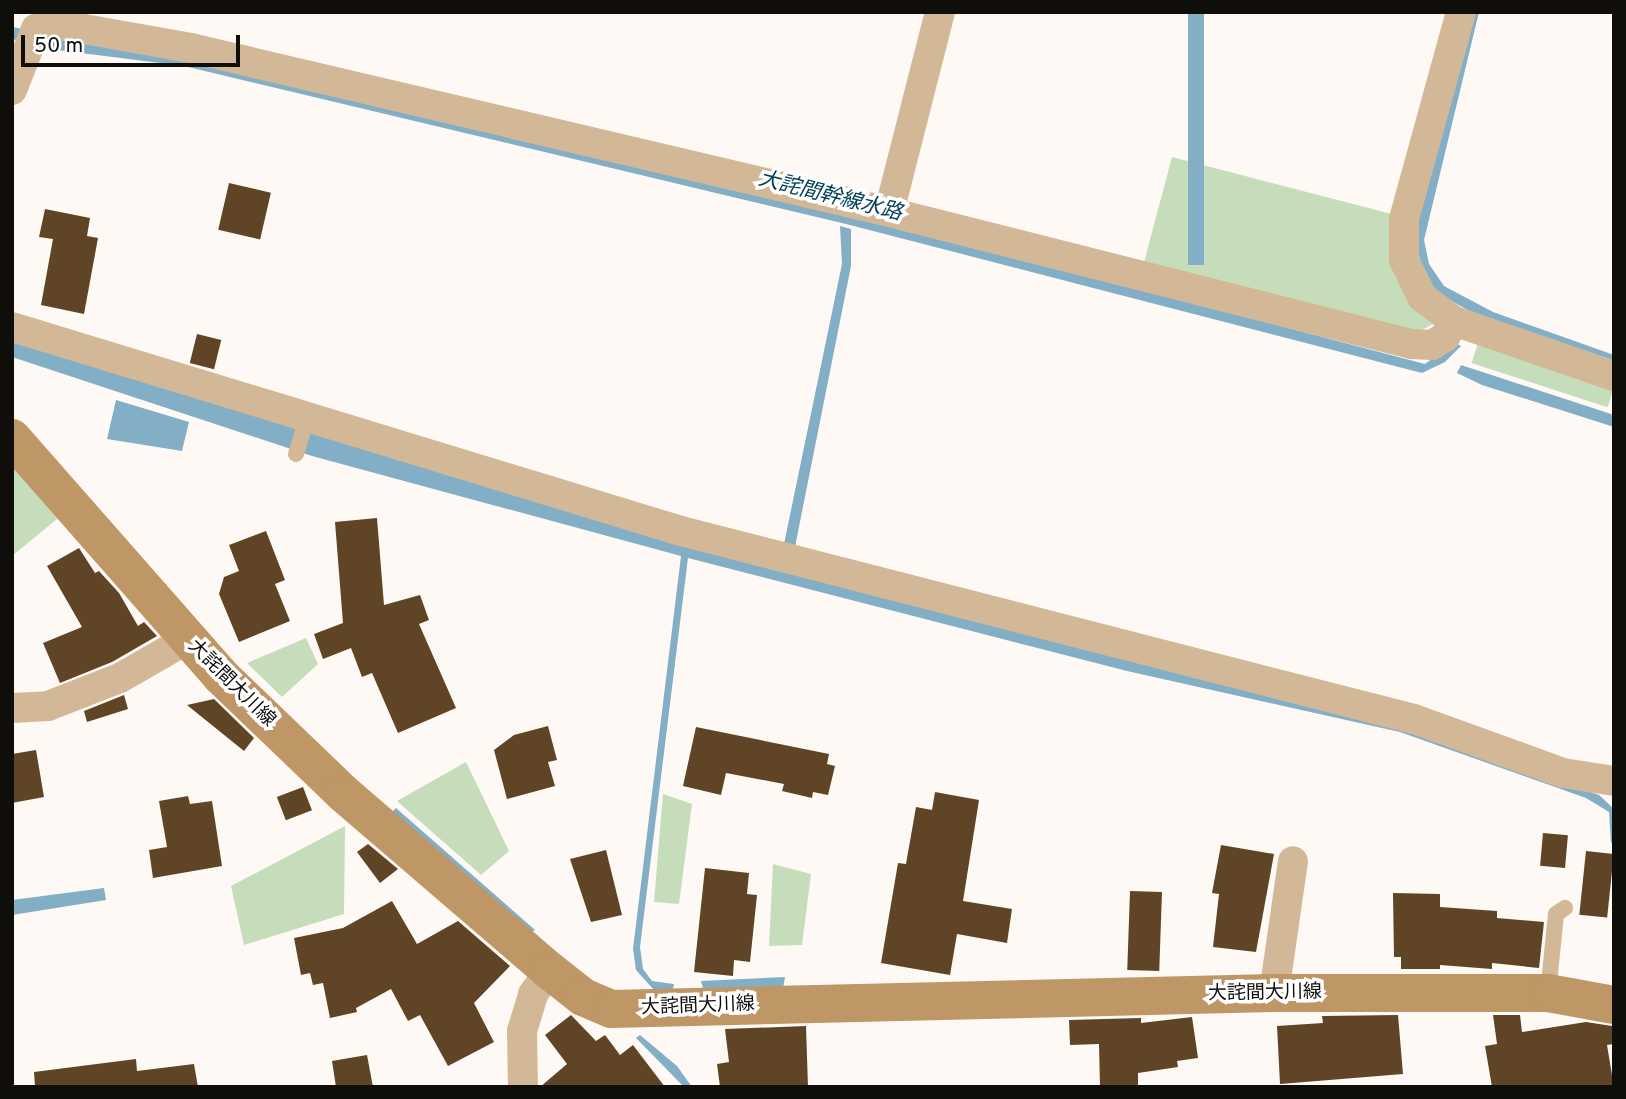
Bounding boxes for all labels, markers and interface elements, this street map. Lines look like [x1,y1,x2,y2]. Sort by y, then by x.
scale bar [24,21,243,65]
text: 50 m [34,33,83,60]
water label: 大詫間幹線水路 [756,167,904,227]
street label: 大詫間大川線 [183,636,279,732]
street label: 大詫間大川線 [1208,982,1322,1006]
street label: 大詫間大川線 [641,994,755,1020]

